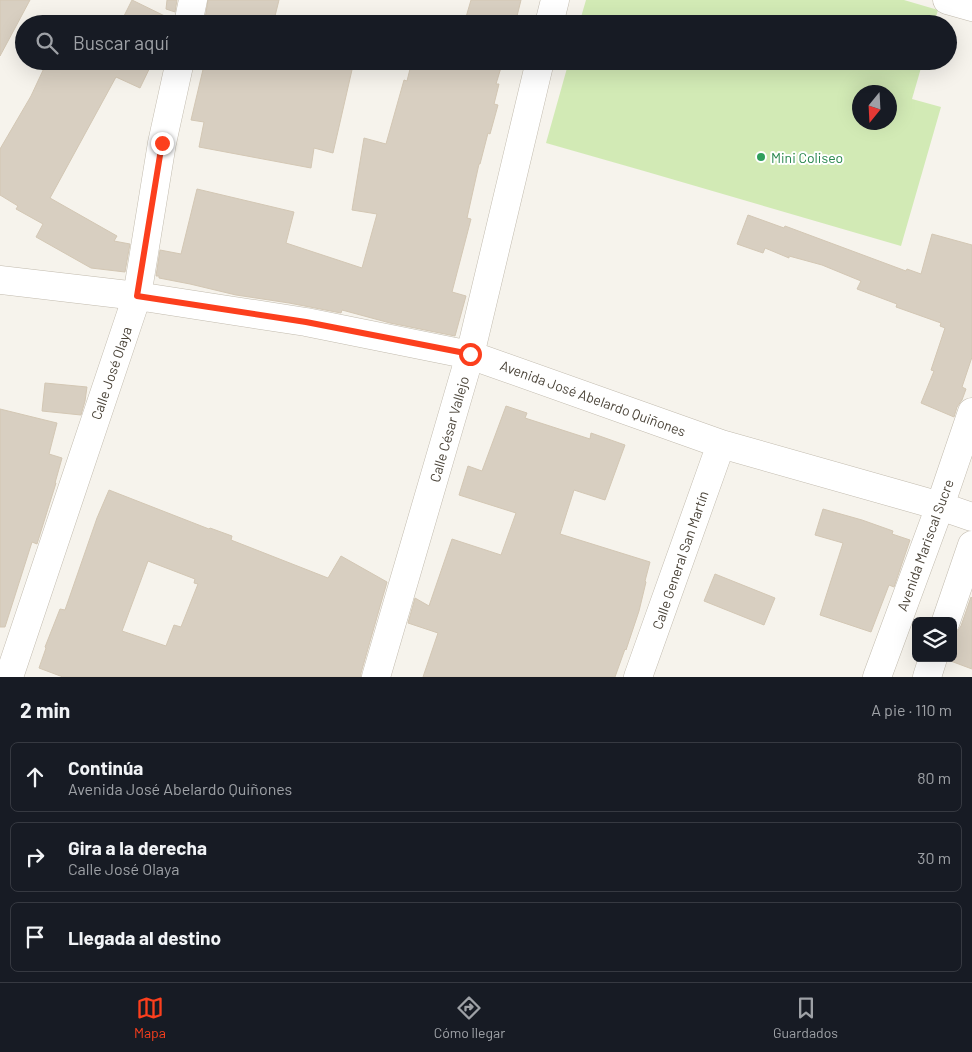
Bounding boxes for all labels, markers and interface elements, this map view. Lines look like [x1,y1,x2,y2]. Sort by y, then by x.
search box [15,15,957,70]
icon: search [33,29,61,57]
text: Buscar aquí [73,31,169,54]
north arrow [852,85,897,130]
route end [151,132,174,155]
place label: Mini Coliseo [771,149,843,166]
marker: Mini Coliseo [755,151,767,163]
street label: Calle José Olaya [87,324,135,422]
route start [459,343,482,366]
street label: Avenida José Abelardo Quiñones [498,356,688,440]
street label: Calle César Vallejo [426,374,472,484]
street label: Avenida Mariscal Sucre [893,477,957,613]
street label: Calle General San Martín [648,489,712,631]
map controls [912,617,957,662]
button: layers [912,617,957,662]
text: 2 min [20,697,70,722]
text: A pie · 110 m [871,700,952,719]
text: Continúa [68,756,143,779]
icon: ahead [21,763,49,791]
text: 80 m [917,768,951,787]
text: Avenida José Abelardo Quiñones [68,779,292,798]
text: Gira a la derecha [68,836,207,859]
icon: right [21,843,49,871]
text: 30 m [917,848,951,867]
text: Calle José Olaya [68,859,179,878]
icon: arrive [21,923,49,951]
text: Llegada al destino [68,926,221,949]
tab: Mapa [134,994,166,1041]
tab: Cómo llegar [434,994,505,1041]
tab: Guardados [773,994,838,1041]

